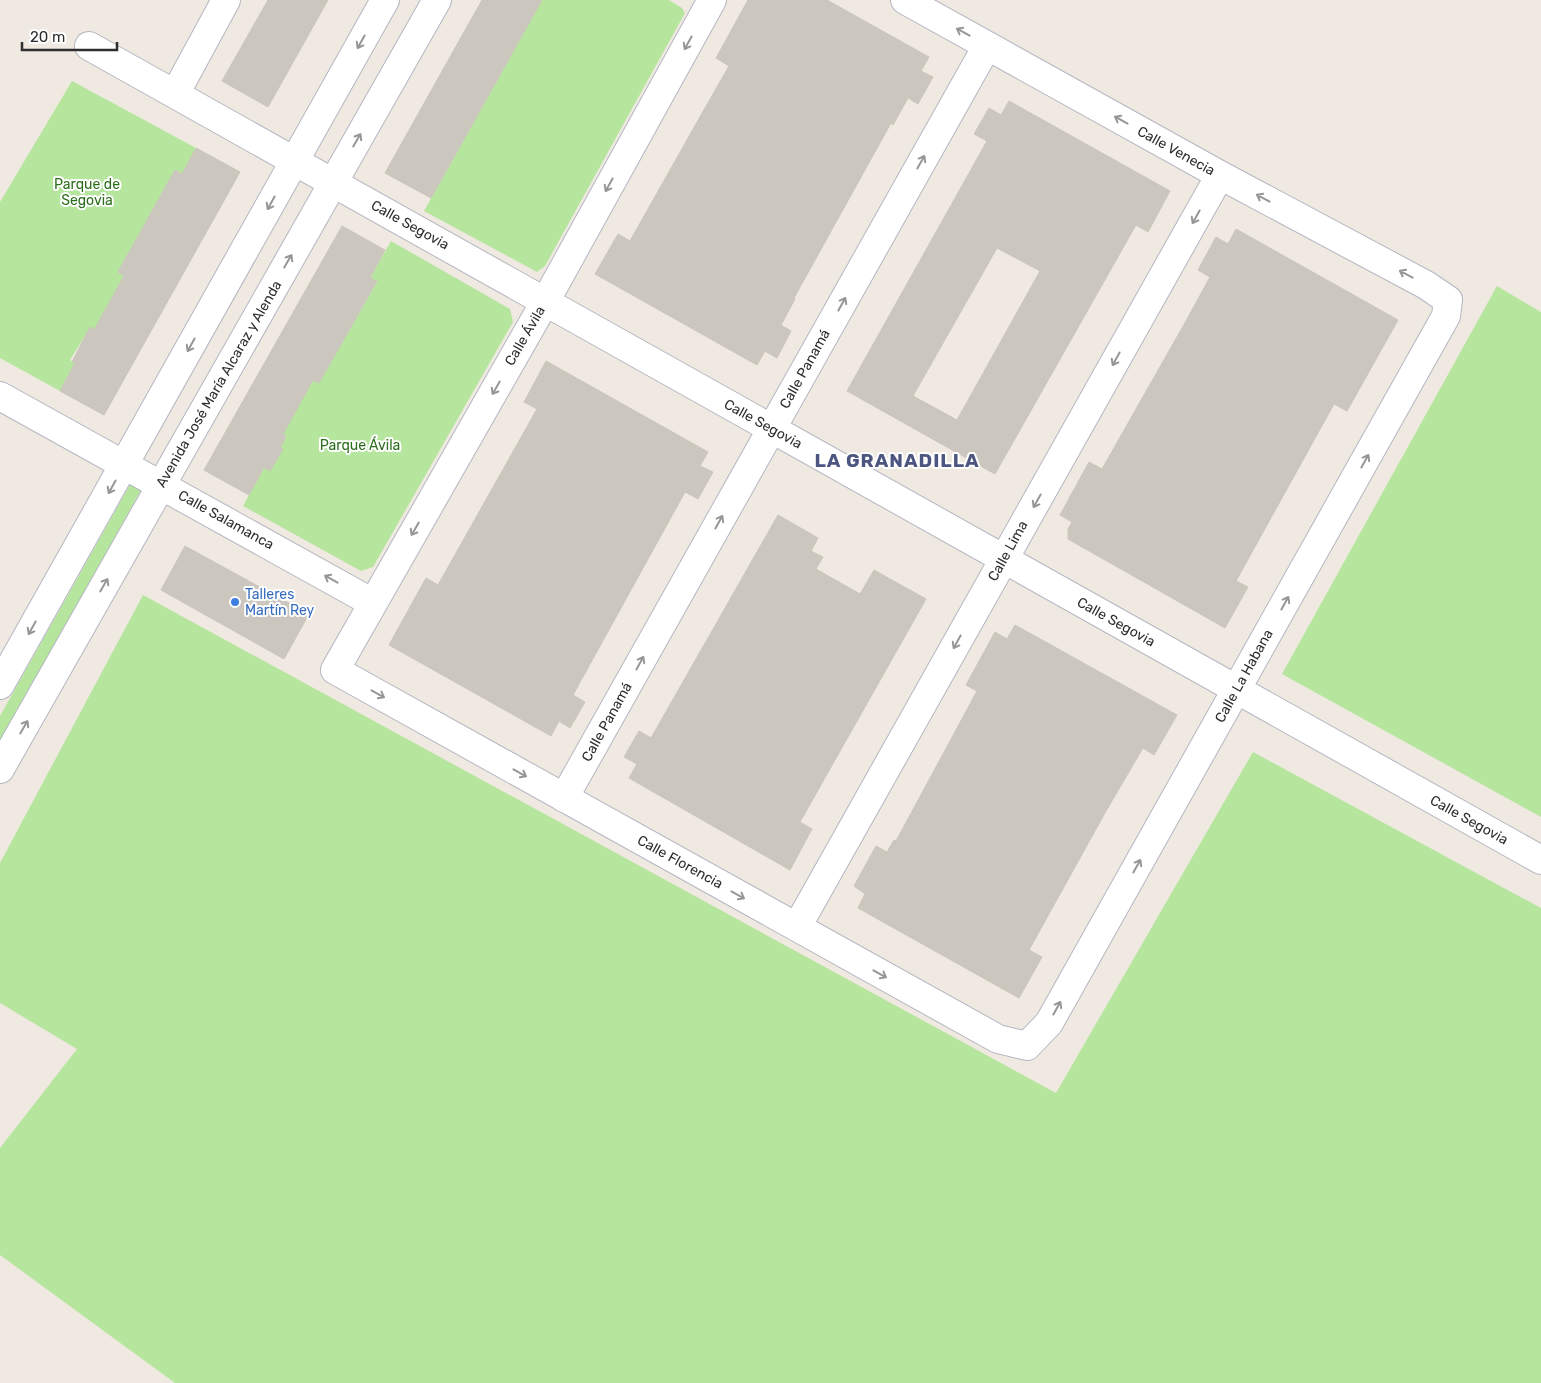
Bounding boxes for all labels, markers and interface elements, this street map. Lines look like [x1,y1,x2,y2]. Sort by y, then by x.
scale bar [22,20,118,52]
one-way arrow [957,27,971,37]
text: 20 m [30,28,65,46]
one-way arrow [356,35,366,50]
one-way arrow [683,35,693,50]
one-way arrow [1113,115,1128,125]
street label: Calle Venecia [1134,123,1218,179]
one-way arrow [353,134,363,148]
one-way arrow [917,156,927,170]
park label: Parque de Segovia [54,176,120,209]
one-way arrow [604,177,614,192]
one-way arrow [1256,193,1271,202]
one-way arrow [265,196,275,210]
street label: Calle Segovia [368,197,452,253]
one-way arrow [1191,210,1201,225]
one-way arrow [284,255,294,269]
one-way arrow [1399,269,1414,279]
street label: Avenida José María Alcaraz y Alenda [153,277,285,491]
one-way arrow [838,297,847,312]
street label: Calle Ávila [500,303,549,369]
street label: Calle Panamá [776,326,834,412]
one-way arrow [186,337,195,352]
one-way arrow [1111,352,1121,366]
one-way arrow [490,380,500,394]
street label: Calle Segovia [721,396,805,452]
park label: Parque Ávila [320,436,400,454]
district label: LA GRANADILLA [814,449,980,472]
one-way arrow [1361,454,1370,469]
one-way arrow [106,479,116,493]
street label: Calle Salamanca [175,487,277,553]
one-way arrow [1031,493,1041,507]
one-way arrow [715,515,725,529]
street label: Calle Lima [984,518,1032,584]
one-way arrow [410,521,420,535]
one-way arrow [324,574,338,584]
one-way arrow [100,579,110,593]
place label: Talleres Martín Rey [245,586,315,619]
street label: Calle Segovia [1074,594,1158,650]
one-way arrow [1280,595,1290,610]
marker: Talleres Martín Rey [229,596,241,608]
one-way arrow [27,621,37,636]
street label: Calle La Habana [1211,626,1277,726]
one-way arrow [952,635,962,650]
one-way arrow [635,657,645,671]
street label: Calle Panamá [578,679,636,765]
one-way arrow [370,690,385,699]
one-way arrow [19,719,29,734]
one-way arrow [512,769,527,778]
street label: Calle Segovia [1427,792,1511,848]
street label: Calle Florencia [634,832,726,892]
one-way arrow [1132,859,1142,874]
one-way arrow [731,890,745,900]
one-way arrow [873,969,887,979]
one-way arrow [1053,1001,1063,1016]

